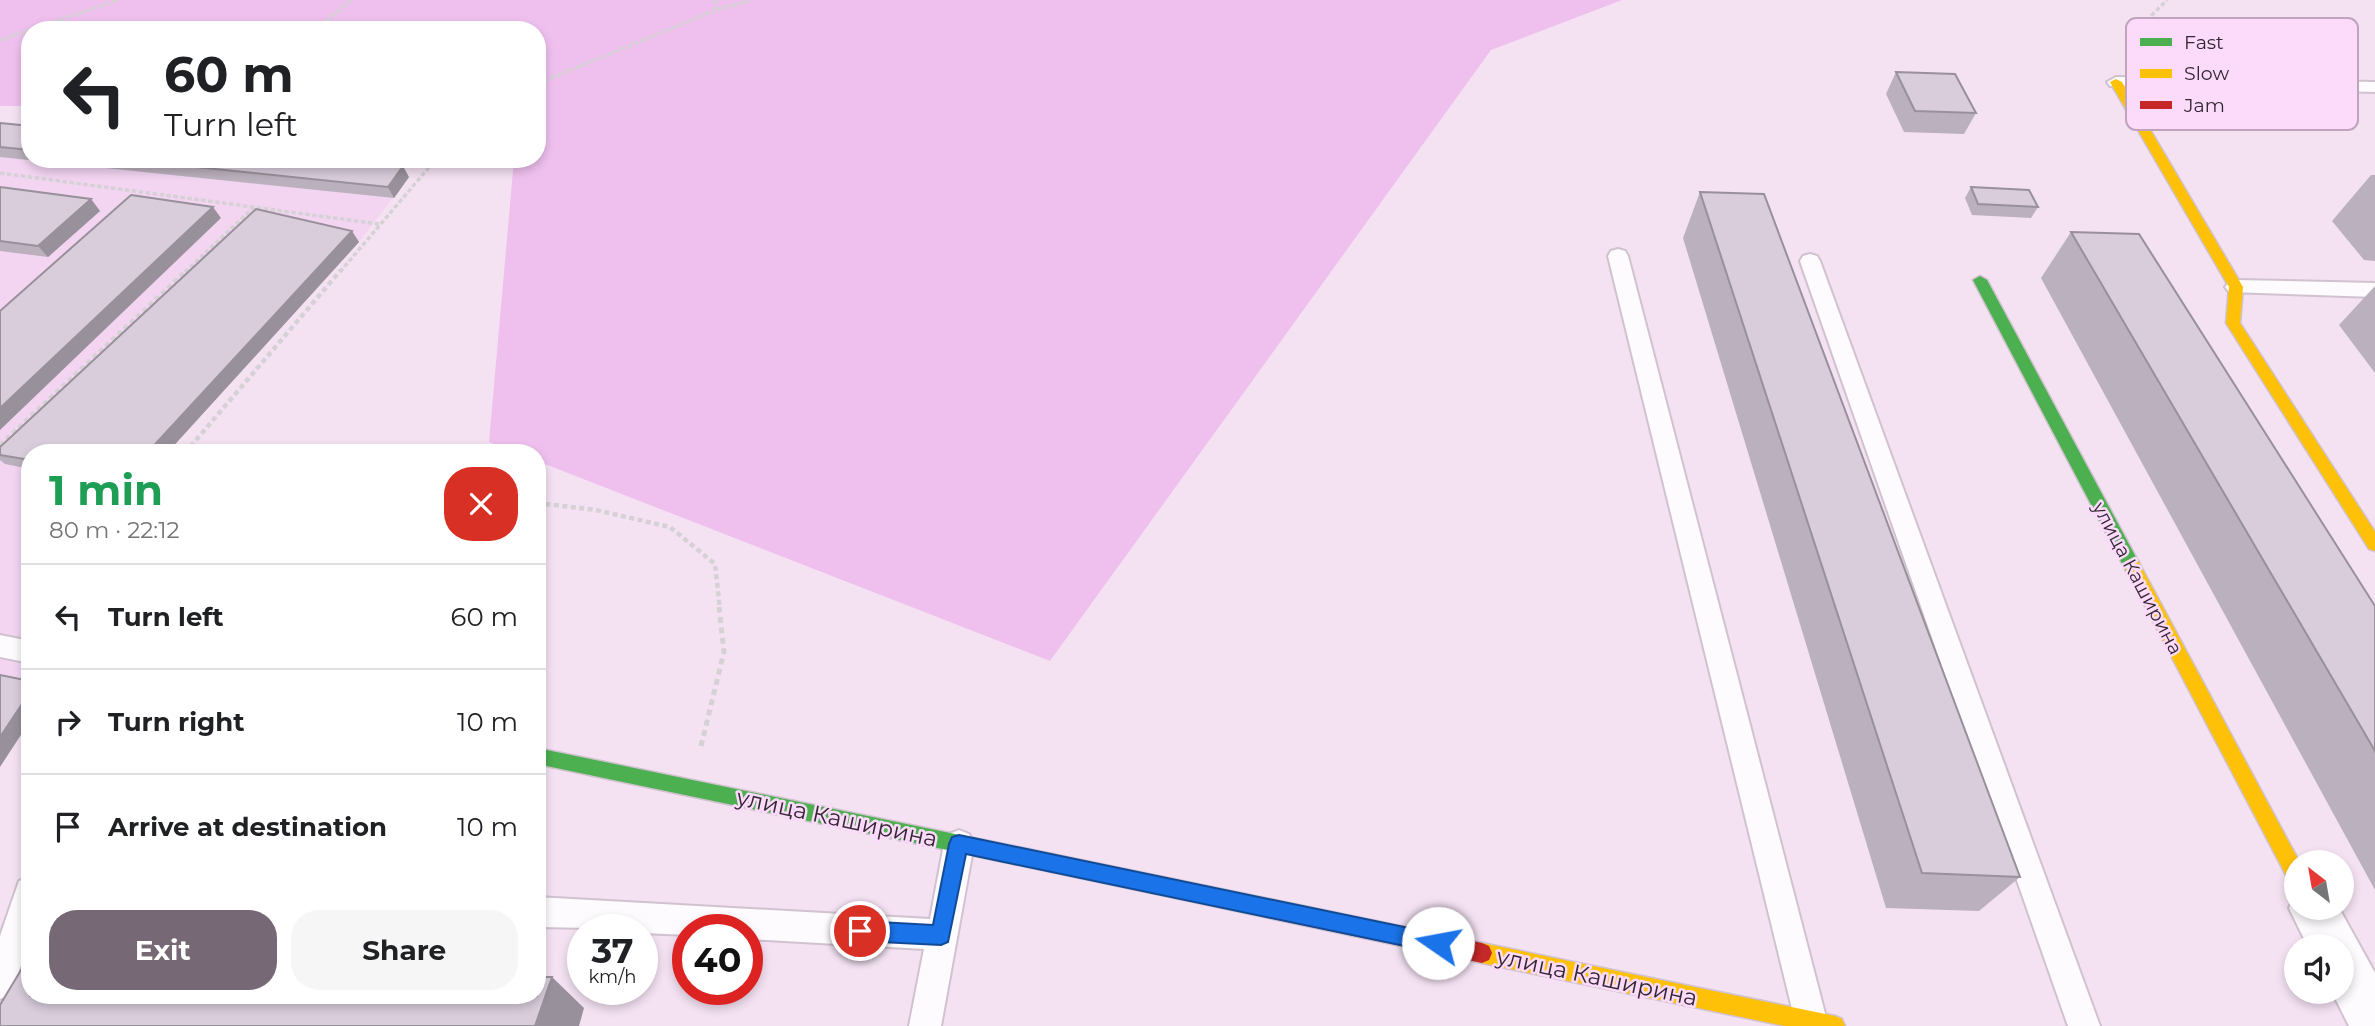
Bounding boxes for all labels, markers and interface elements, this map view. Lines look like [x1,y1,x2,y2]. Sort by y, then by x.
legend [2126,18,2358,130]
text: Fast [2184,31,2224,54]
text: 60 m [164,45,294,104]
icon: left [49,49,140,140]
text: Slow [2184,62,2229,85]
text: Jam [2183,94,2225,117]
text: Turn left [164,105,298,144]
text: 1 min [49,464,163,516]
button: close [444,467,518,541]
street label: улица Каширина [2087,497,2187,658]
text: 80 m · 22:12 [49,516,180,544]
icon: left [49,598,87,636]
text: Turn left [108,601,224,633]
text: 60 m [451,601,518,633]
icon: right [49,703,87,741]
text: Turn right [108,706,244,738]
text: 10 m [457,706,518,738]
street label: улица Каширина [733,783,940,853]
icon: arrive [49,808,87,846]
text: Arrive at destination [108,811,387,843]
text: 10 m [457,811,518,843]
north arrow [2284,850,2354,920]
map controls [2284,850,2354,1004]
pin [830,901,890,961]
position arrow [1401,906,1475,980]
button: Exit [49,910,277,990]
button: Share [291,910,518,990]
icon: arrive [841,912,879,950]
speed limit sign: 40 [672,914,763,1005]
text: 37 [591,929,634,972]
button: sound [2284,934,2354,1004]
street label: улица Каширина [1493,942,1700,1012]
text: km/h [588,966,637,988]

